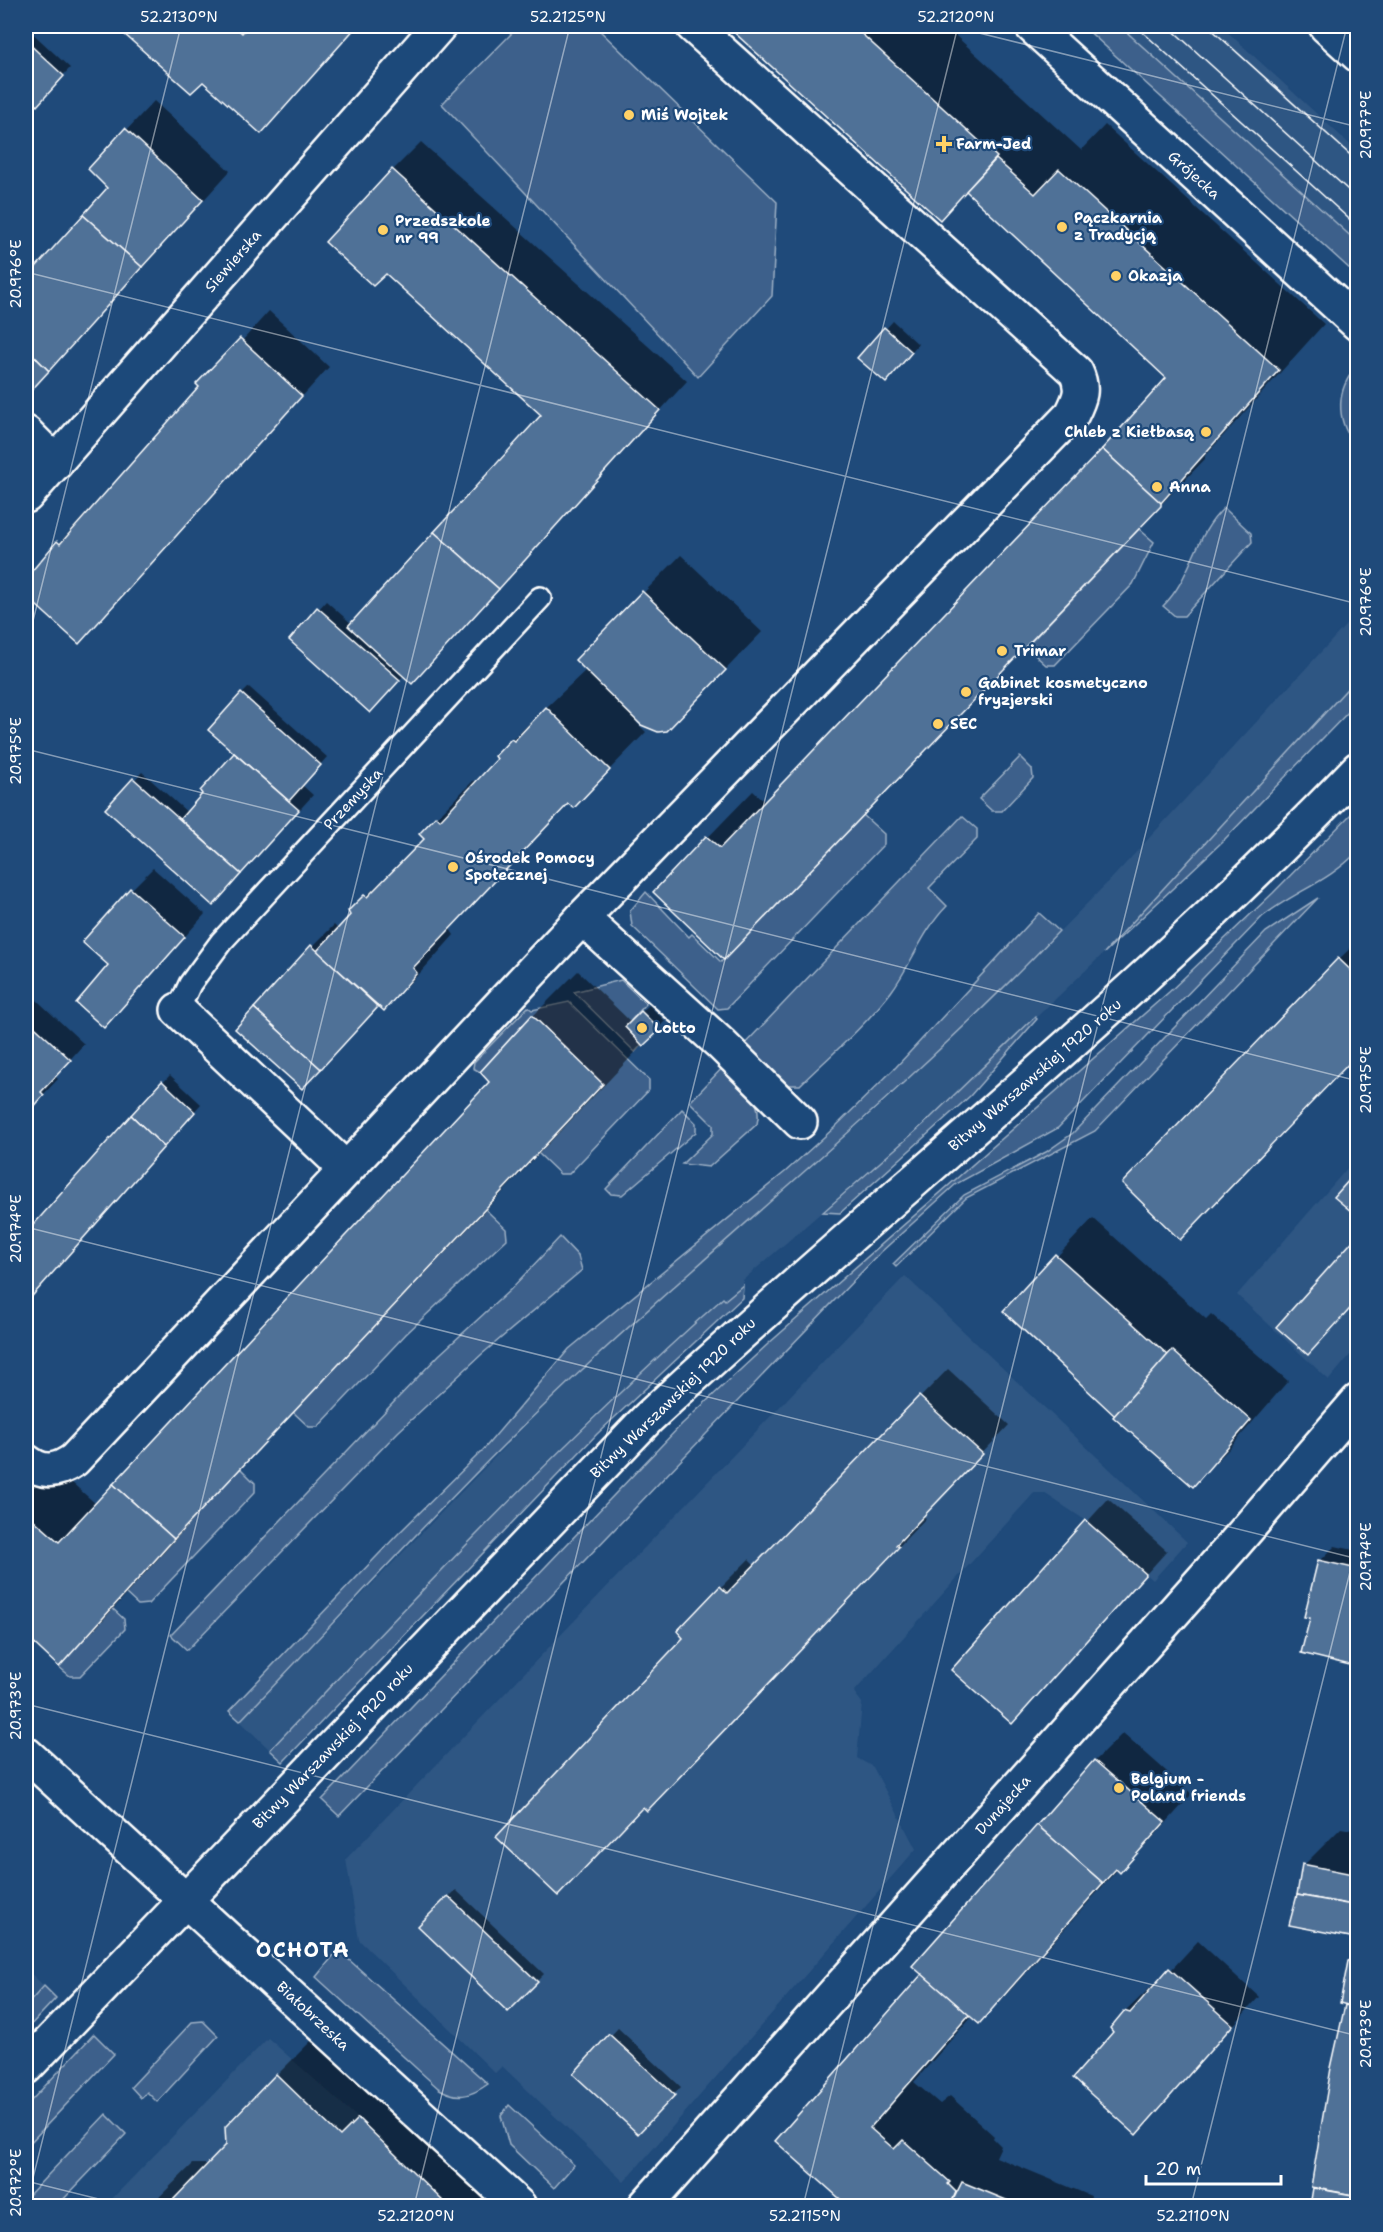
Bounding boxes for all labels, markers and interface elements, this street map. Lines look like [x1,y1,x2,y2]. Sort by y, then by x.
text: 52.2130°N [140,7,218,27]
text: 52.2125°N [530,7,606,27]
text: 52.2120°N [917,7,995,27]
text: 20.977°E [1356,91,1376,159]
place label: Miś Wojtek [641,105,729,125]
marker: Miś Wojtek [622,108,636,122]
place label: Farm-Jed [956,134,1031,154]
marker: Farm-Jed [937,137,951,151]
street label: Grójecka [1164,146,1225,204]
place label: Pączkarnia z Tradycją [1074,208,1163,245]
place label: Przedszkole nr 99 [395,211,491,248]
marker: Pączkarnia z Tradycją [1055,220,1069,234]
marker: Przedszkole nr 99 [376,223,390,237]
street label: Siewierska [200,225,266,297]
text: 20.976°E [6,239,26,309]
place label: Okazja [1128,266,1183,286]
marker: Okazja [1109,269,1123,283]
place label: Chleb z Kiełbasą [1064,422,1195,442]
marker: Chleb z Kiełbasą [1199,425,1213,439]
place label: Anna [1169,477,1211,497]
marker: Anna [1150,480,1164,494]
text: 20.976°E [1356,567,1376,637]
place label: Trimar [1014,641,1066,661]
marker: Trimar [995,644,1009,658]
place label: Gabinet kosmetyczno fryzjerski [978,673,1148,710]
marker: Gabinet kosmetyczno fryzjerski [959,685,973,699]
place label: SEC [950,714,977,734]
text: 20.975°E [6,717,26,785]
marker: SEC [931,717,945,731]
street label: Przemyska [319,763,387,834]
place label: Ośrodek Pomocy Społecznej [465,848,595,885]
marker: Ośrodek Pomocy Społecznej [446,860,460,874]
street label: Bitwy Warszawskiej 1920 roku [944,994,1126,1156]
place label: Lotto [654,1018,696,1038]
marker: Lotto [635,1021,649,1035]
text: 20.975°E [1356,1046,1376,1114]
text: 20.974°E [6,1194,26,1264]
street label: Bitwy Warszawskiej 1920 roku [586,1313,760,1483]
text: 20.974°E [1356,1522,1376,1592]
street label: Bitwy Warszawskiej 1920 roku [248,1659,418,1833]
text: 20.973°E [6,1672,26,1740]
place label: Belgium - Poland friends [1131,1769,1246,1806]
street label: Dunajecka [971,1770,1036,1839]
marker: Belgium - Poland friends [1112,1781,1126,1795]
district label: OCHOTA [256,1936,350,1964]
street label: Białobrzeska [272,1977,354,2056]
text: 20.973°E [1356,2000,1376,2068]
scale bar [1146,2148,1281,2186]
text: 20.972°E [6,2149,26,2217]
text: 20 m [1155,2157,1201,2181]
text: 52.2120°N [377,2206,455,2226]
text: 52.2115°N [769,2206,841,2226]
text: 52.2110°N [1156,2206,1230,2226]

